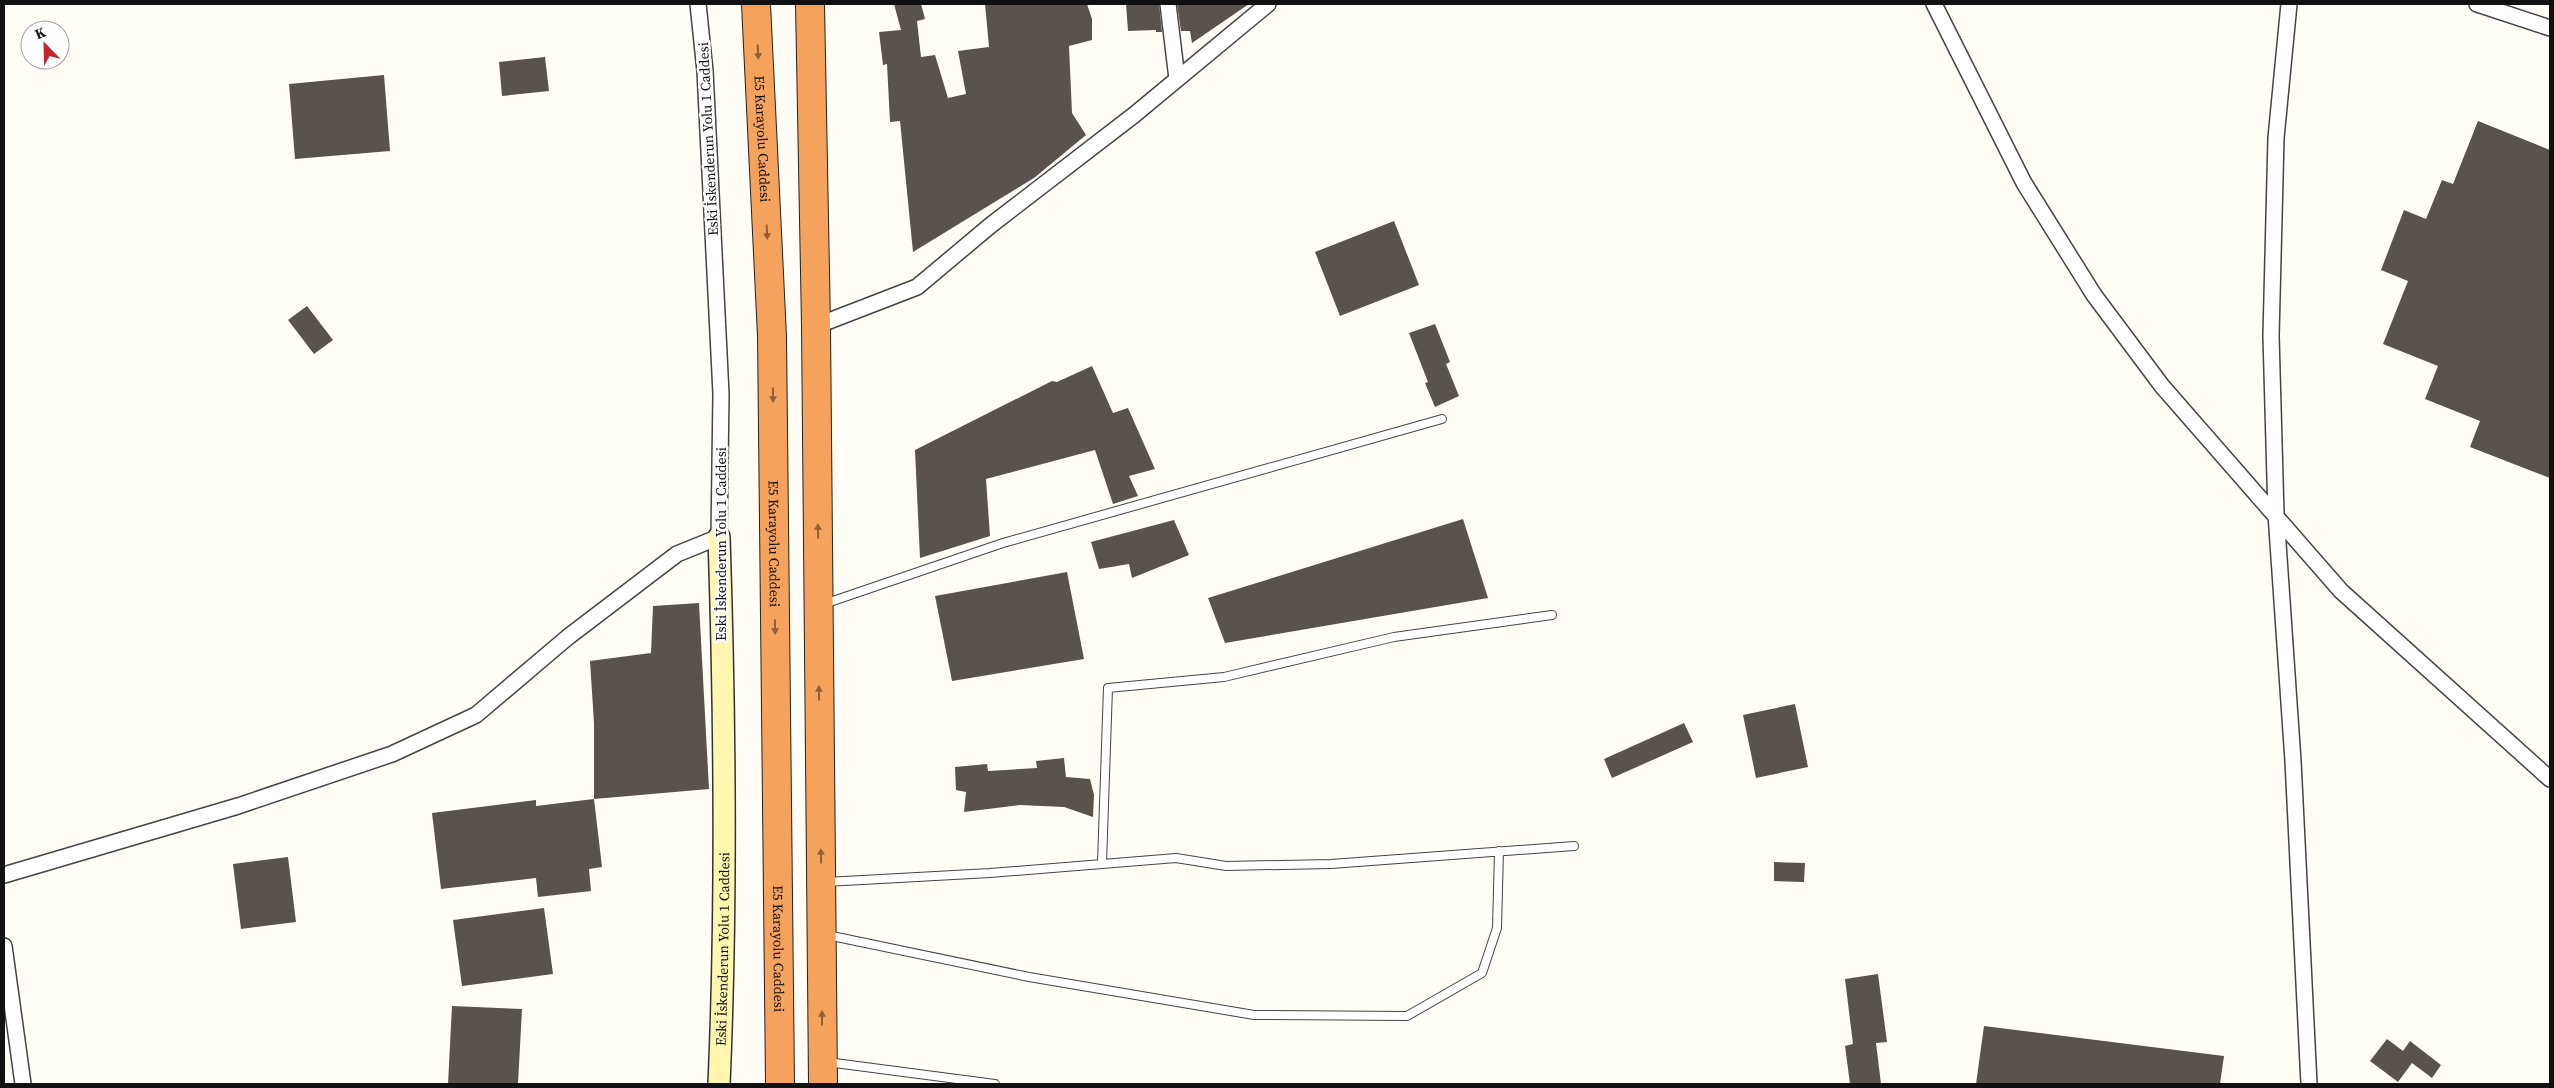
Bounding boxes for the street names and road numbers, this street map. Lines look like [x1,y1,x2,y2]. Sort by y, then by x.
street label: Eski İskenderun Yolu 1 Caddesi [693,42,723,236]
street label: E5 Karayolu Caddesi [749,75,776,203]
street label: Eski İskenderun Yolu 1 Caddesi [711,447,731,641]
street label: E5 Karayolu Caddesi [764,480,785,607]
street label: Eski İskenderun Yolu 1 Caddesi [711,852,734,1046]
street label: E5 Karayolu Caddesi [768,885,789,1012]

